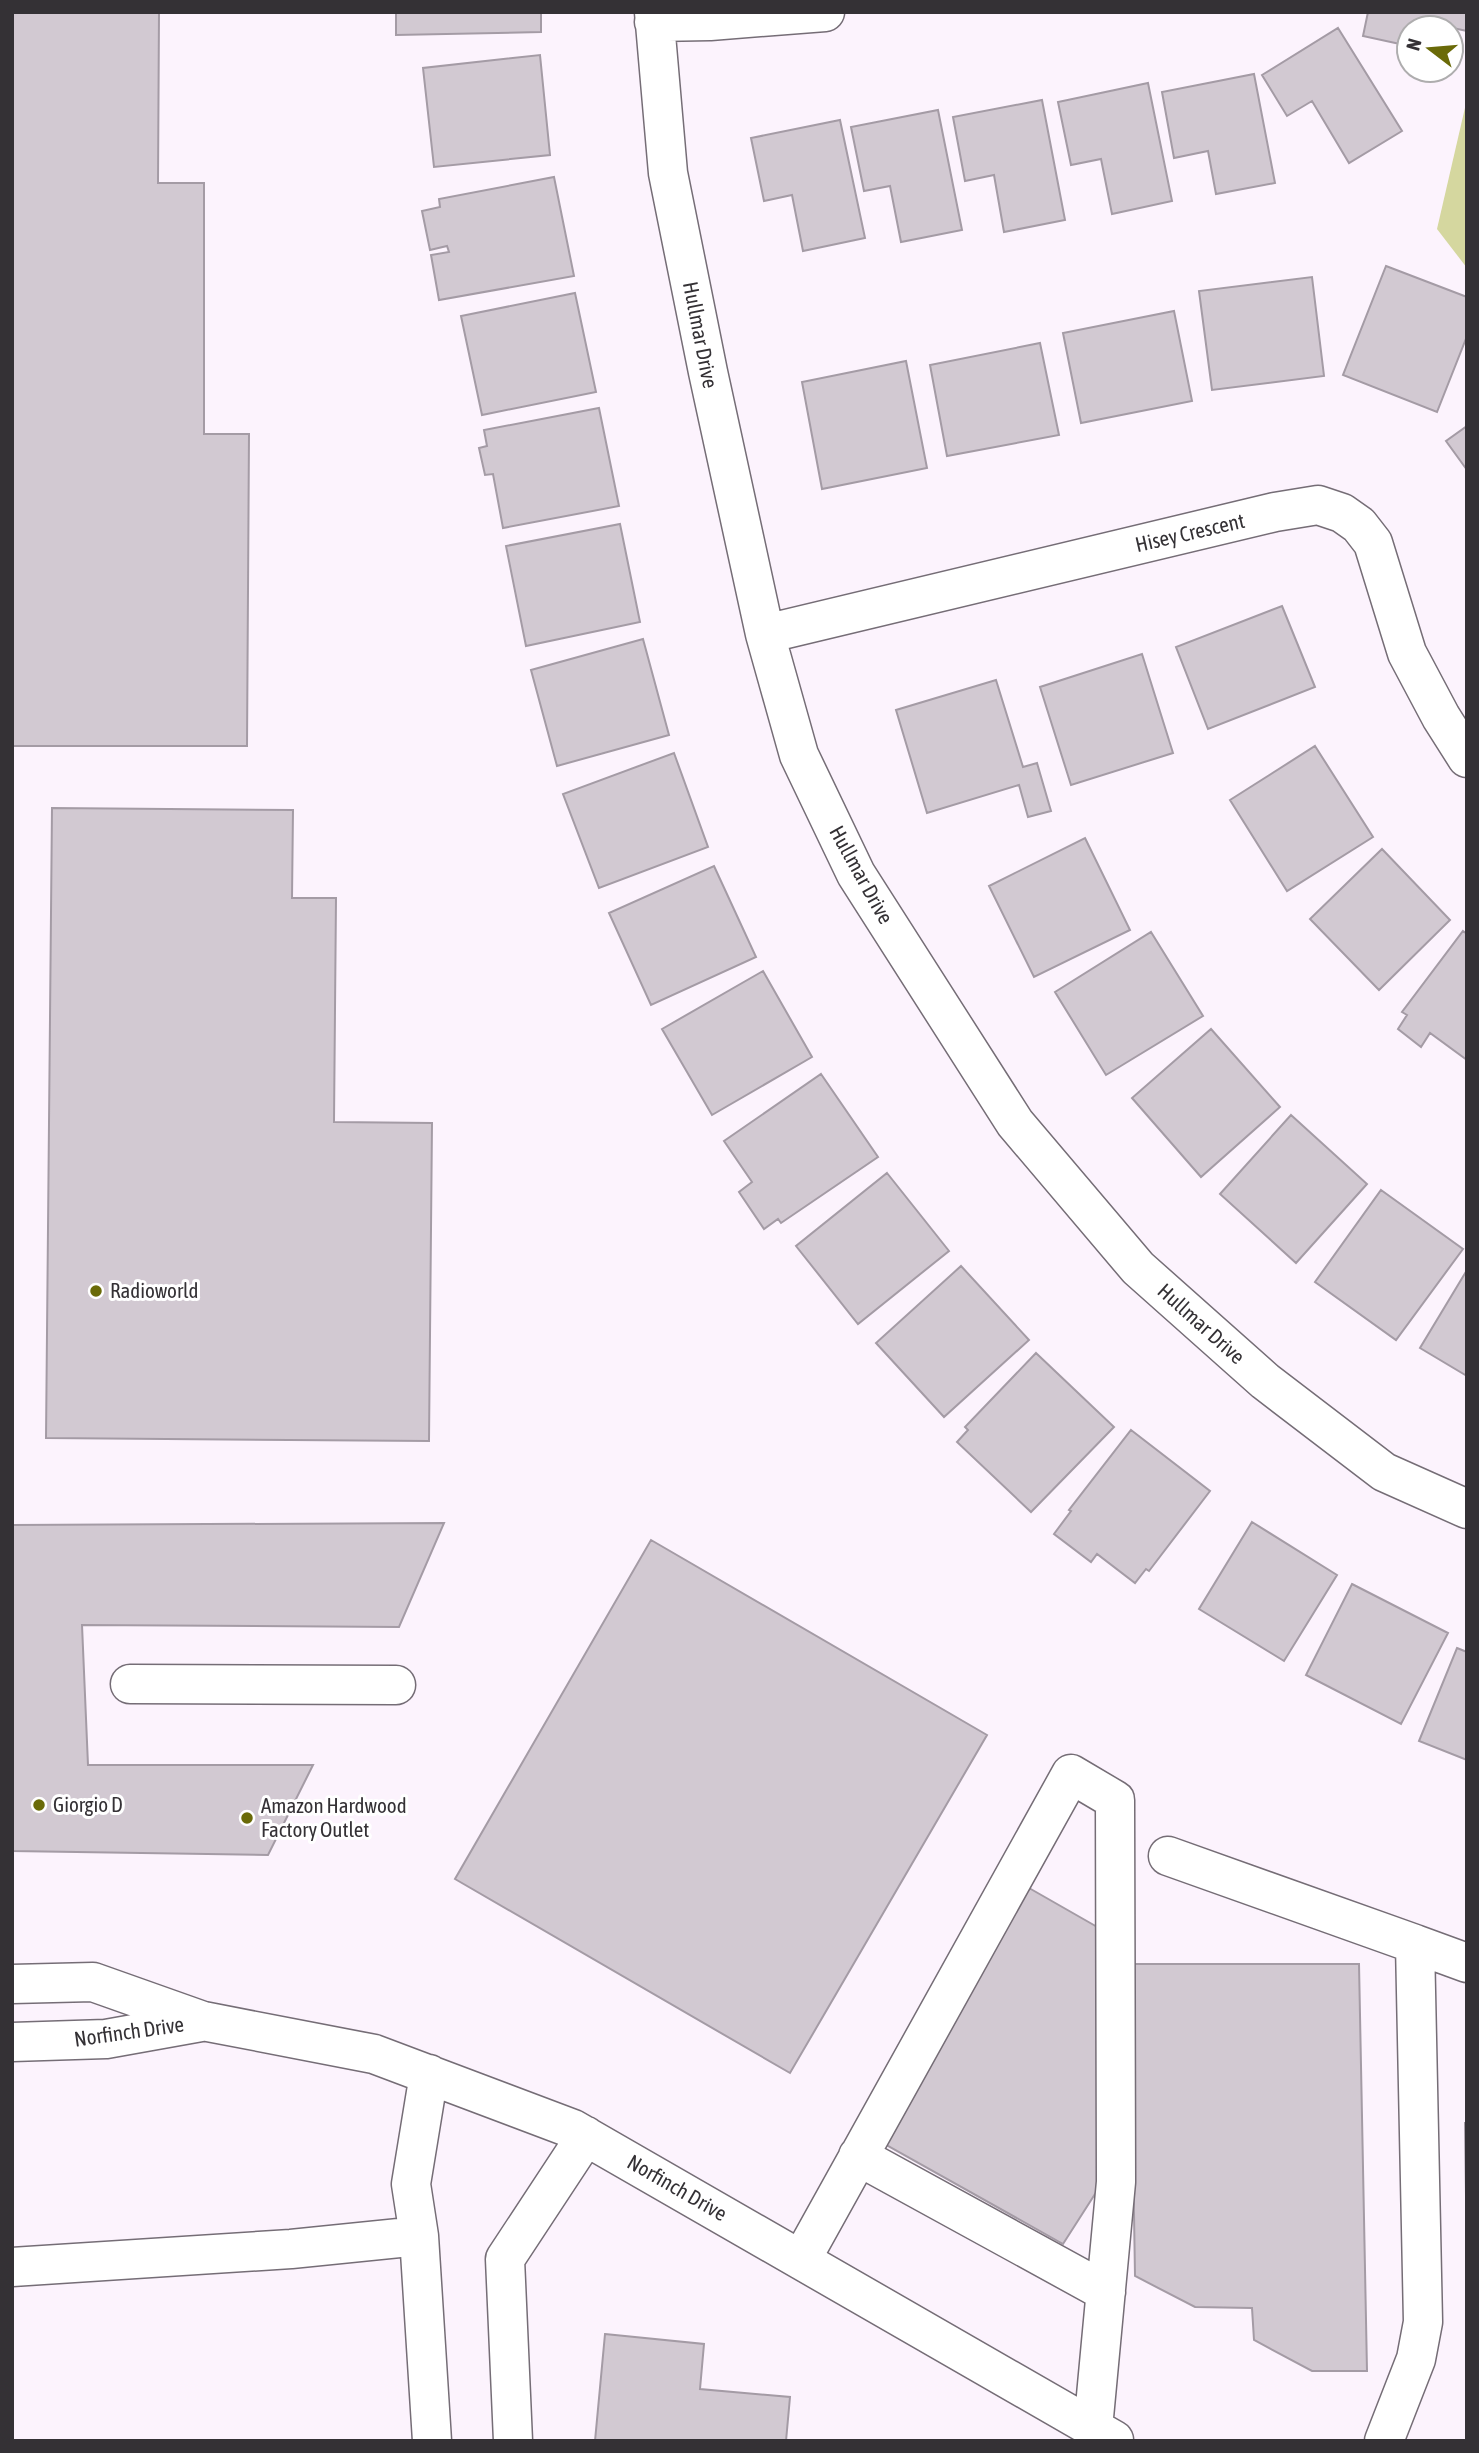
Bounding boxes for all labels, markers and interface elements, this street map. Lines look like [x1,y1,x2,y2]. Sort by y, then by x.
north arrow [1395,14,1465,84]
text: N [1402,36,1426,53]
street label: Hullmar Drive [679,279,723,390]
street label: Hisey Crescent [1133,508,1247,556]
street label: Hullmar Drive [825,821,899,928]
place label: Radioworld [110,1278,198,1302]
street label: Hullmar Drive [1153,1278,1250,1368]
marker: Radioworld [88,1283,104,1299]
place label: Giorgio D [53,1792,123,1816]
place label: Amazon Hardwood Factory Outlet [261,1793,407,1841]
marker: Giorgio D [31,1797,47,1813]
marker: Amazon Hardwood Factory Outlet [239,1810,255,1826]
street label: Norfinch Drive [72,2011,185,2051]
street label: Norfinch Drive [624,2149,731,2225]

